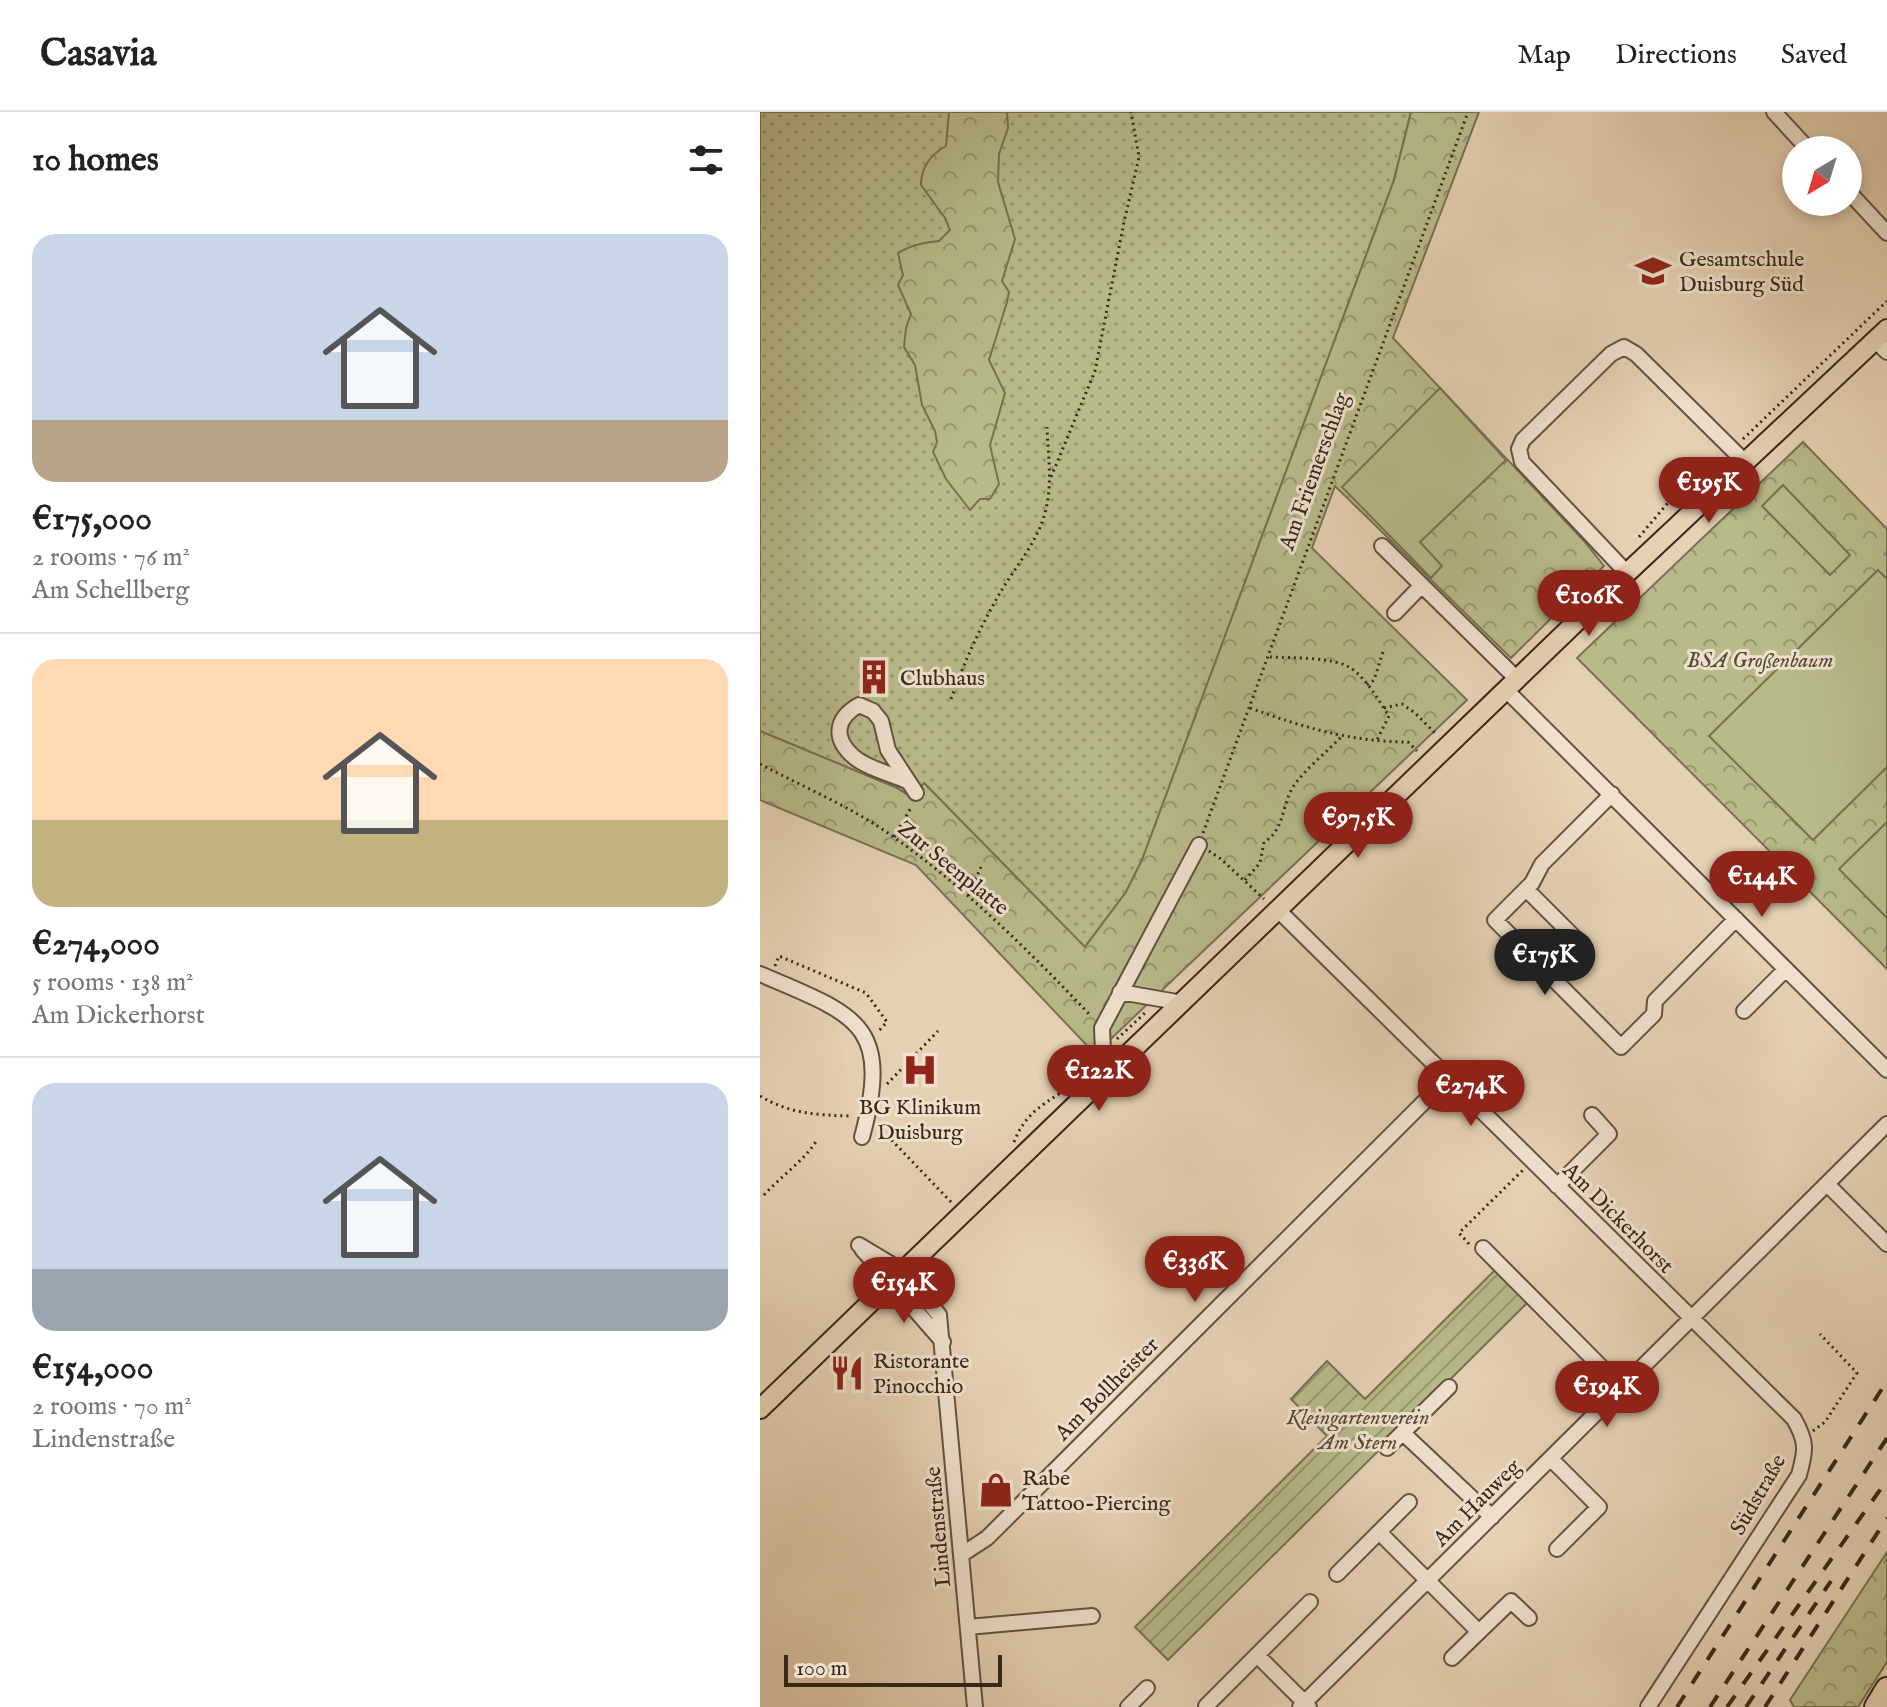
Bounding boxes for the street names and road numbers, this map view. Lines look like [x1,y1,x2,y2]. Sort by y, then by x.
street label: Am Friemerschlag [1273,388,1357,555]
street label: Zur Seenplatte [891,815,1014,922]
street label: Am Dickerhorst [1555,1156,1679,1280]
street label: Am Bollheister [1049,1331,1165,1448]
street label: Südstraße [1724,1450,1793,1540]
street label: Am Hauweg [1427,1453,1528,1554]
street label: Lindenstraße [920,1465,958,1588]

